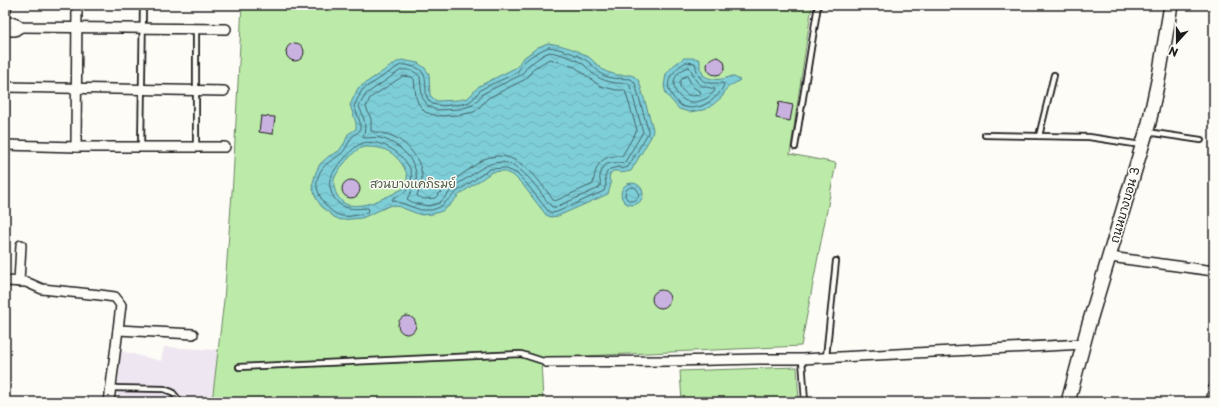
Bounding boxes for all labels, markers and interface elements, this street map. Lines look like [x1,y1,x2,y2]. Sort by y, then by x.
north arrow [1157,22,1197,62]
text: N [1166,42,1180,61]
street label: ถนนบางบอน 3 [1105,164,1144,245]
park label: สวนบางแคภิรมย์ [370,174,456,192]

